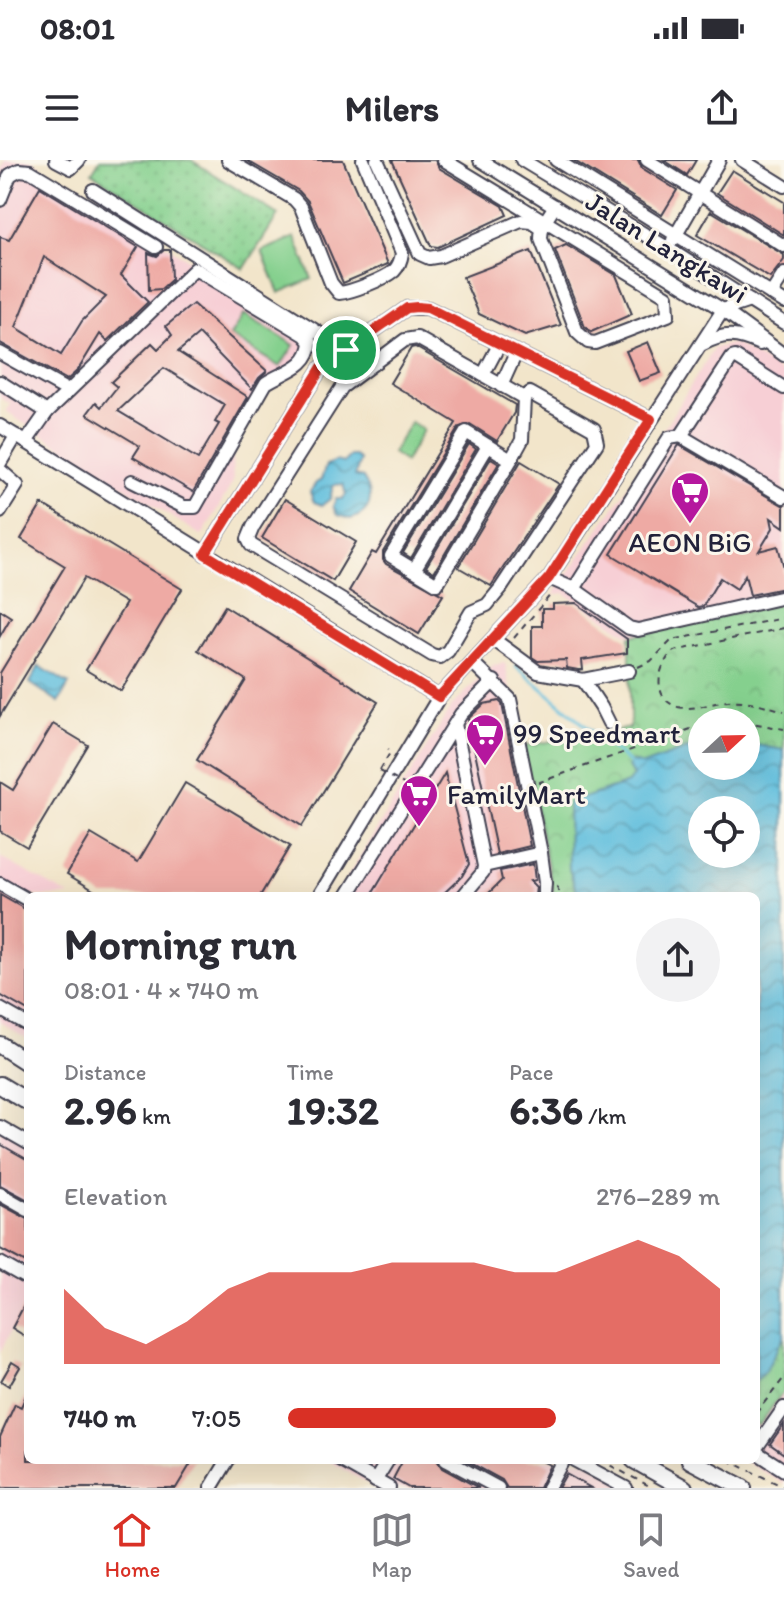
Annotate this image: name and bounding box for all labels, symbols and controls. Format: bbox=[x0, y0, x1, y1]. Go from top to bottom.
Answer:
text: 08:01 bbox=[40, 10, 115, 47]
icon: menu bbox=[40, 86, 84, 130]
icon: share bbox=[700, 86, 744, 130]
text: Milers bbox=[345, 87, 439, 130]
street label: Jalan Langkawi bbox=[580, 184, 754, 310]
pin bbox=[312, 316, 380, 384]
icon: arrive bbox=[324, 328, 368, 372]
supermarket icon: AEON BiG bbox=[669, 470, 711, 525]
place label: AEON BiG bbox=[628, 525, 752, 559]
north arrow bbox=[688, 708, 760, 780]
map controls bbox=[688, 708, 760, 868]
supermarket icon: 99 Speedmart bbox=[464, 712, 506, 767]
place label: 99 Speedmart bbox=[513, 716, 680, 750]
supermarket icon: FamilyMart bbox=[398, 773, 440, 828]
place label: FamilyMart bbox=[447, 777, 586, 811]
button: locate bbox=[688, 796, 760, 868]
text: Morning run bbox=[64, 917, 297, 970]
button: share bbox=[636, 918, 720, 1002]
text: 08:01 · 4 × 740 m bbox=[64, 974, 259, 1006]
text: Distance bbox=[64, 1059, 146, 1086]
text: Time bbox=[287, 1059, 334, 1086]
text: Pace bbox=[509, 1059, 553, 1086]
text: 2.96 bbox=[64, 1086, 137, 1134]
text: 19:32 bbox=[287, 1086, 379, 1134]
text: 6:36 bbox=[509, 1086, 583, 1134]
text: km bbox=[137, 1103, 171, 1130]
text: /km bbox=[583, 1103, 627, 1130]
text: Elevation bbox=[64, 1180, 167, 1212]
text: 276–289 m bbox=[596, 1180, 720, 1212]
text: 740 m bbox=[64, 1402, 136, 1434]
text: 7:05 bbox=[192, 1402, 241, 1434]
tab: Home bbox=[105, 1508, 160, 1583]
tab: Map bbox=[370, 1508, 414, 1583]
tab: Saved bbox=[623, 1508, 679, 1583]

